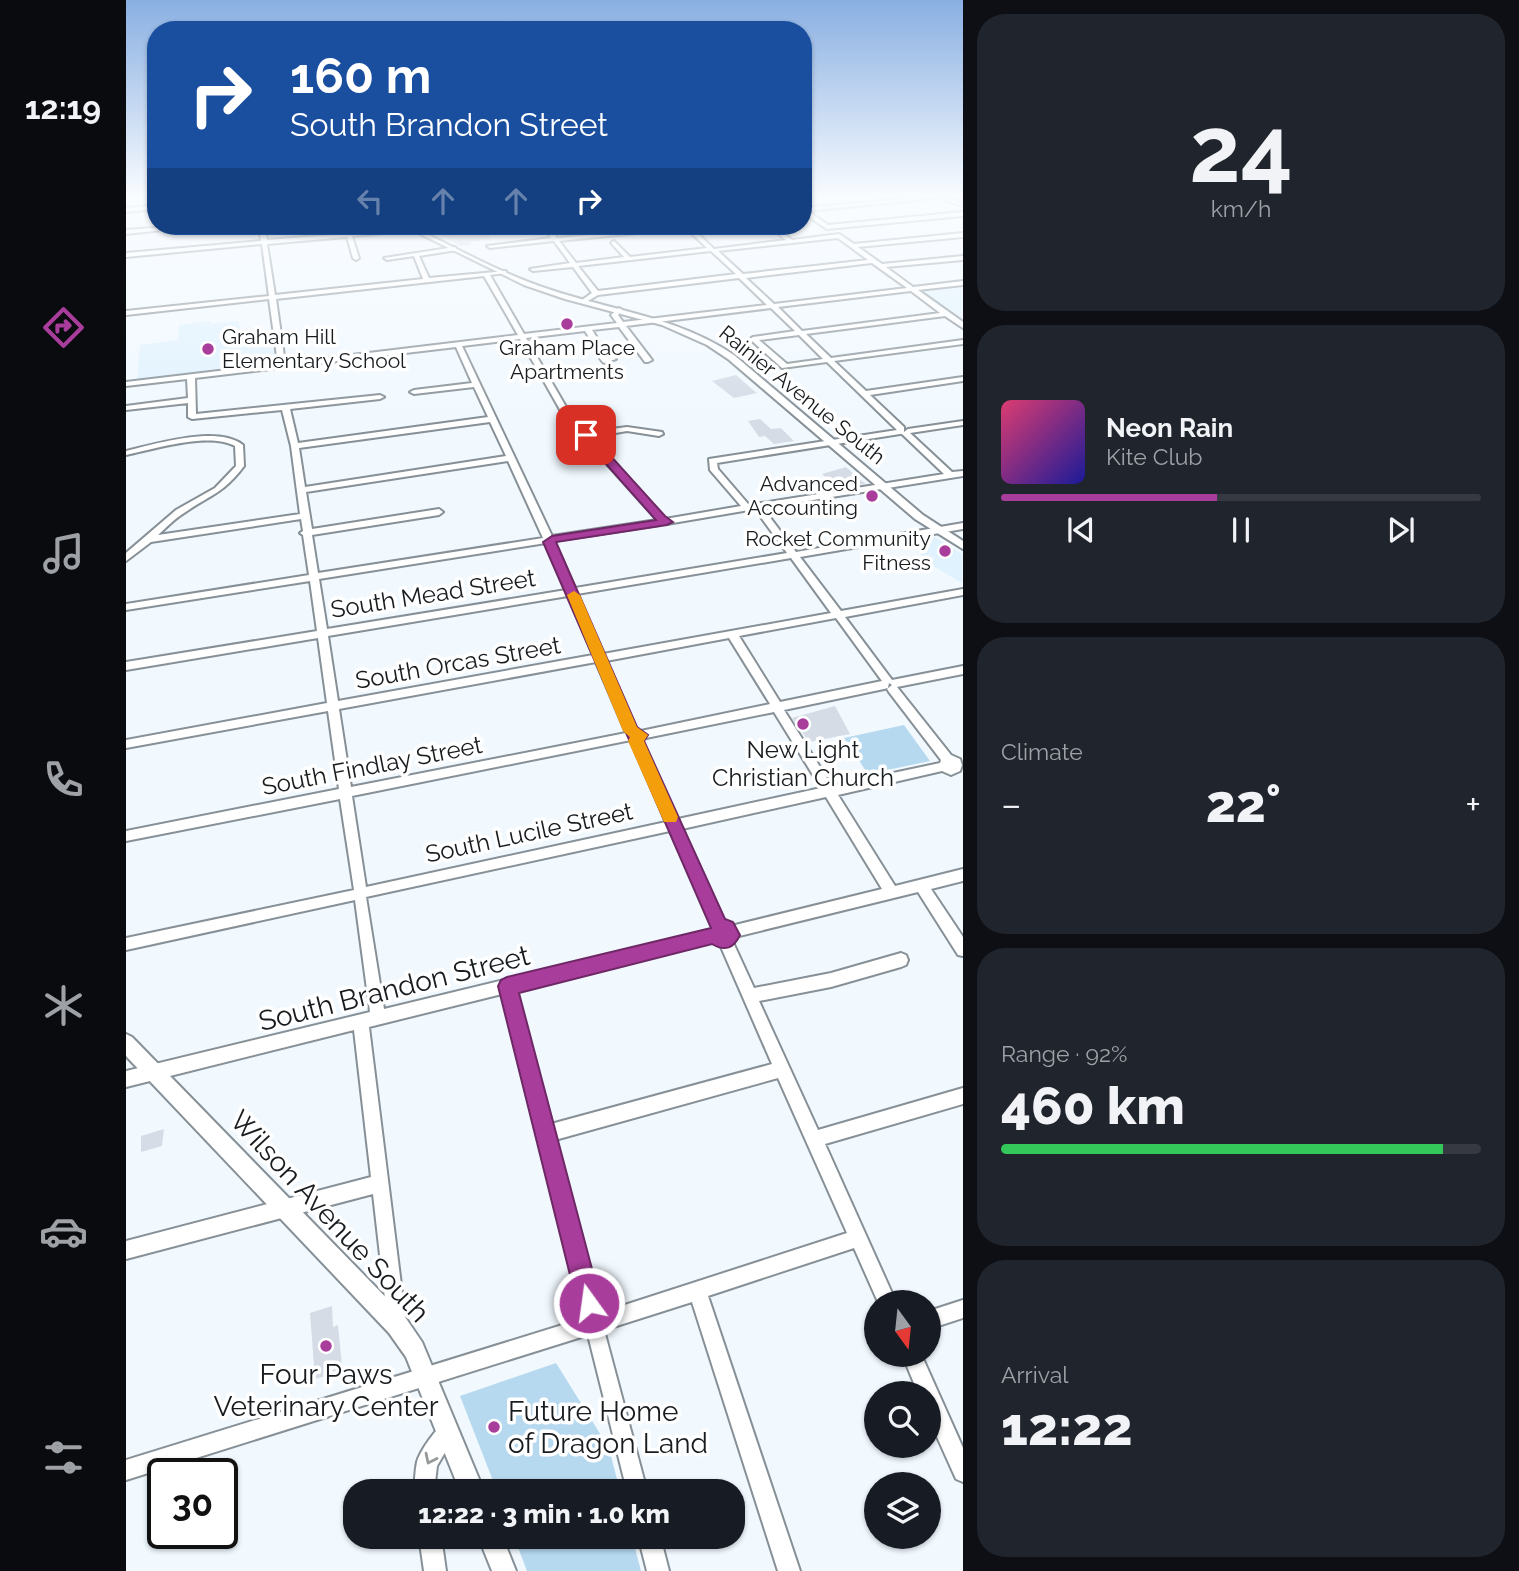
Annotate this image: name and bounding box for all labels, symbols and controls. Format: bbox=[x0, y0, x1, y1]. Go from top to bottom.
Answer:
text: 160 m bbox=[290, 47, 431, 104]
icon: right bbox=[175, 49, 266, 140]
text: 12:19 bbox=[25, 89, 101, 126]
text: 24 bbox=[1189, 96, 1293, 203]
text: South Brandon Street bbox=[290, 106, 608, 143]
icon: left bbox=[351, 182, 389, 220]
icon: ahead bbox=[424, 182, 462, 220]
icon: ahead bbox=[497, 182, 535, 220]
icon: right bbox=[570, 182, 608, 220]
text: km/h bbox=[1211, 195, 1271, 222]
icon: directions bbox=[39, 303, 88, 352]
marker: Graham Place Apartments bbox=[559, 316, 575, 332]
street label: Rainier Avenue South bbox=[714, 320, 890, 469]
place label: Graham Hill Elementary School bbox=[222, 324, 406, 373]
place label: Graham Place Apartments bbox=[499, 335, 635, 384]
marker: Graham Hill Elementary School bbox=[200, 341, 216, 357]
pin bbox=[556, 405, 616, 465]
text: Neon Rain bbox=[1106, 413, 1233, 443]
icon: arrive bbox=[567, 416, 605, 454]
text: Kite Club bbox=[1106, 443, 1203, 470]
place label: Advanced Accounting bbox=[747, 471, 858, 520]
marker: Advanced Accounting bbox=[864, 488, 880, 504]
icon: previous bbox=[1062, 511, 1100, 549]
icon: pause bbox=[1222, 511, 1260, 549]
icon: next bbox=[1382, 511, 1420, 549]
place label: Rocket Community Fitness bbox=[745, 526, 931, 575]
icon: music bbox=[39, 529, 88, 578]
marker: Rocket Community Fitness bbox=[937, 543, 953, 559]
street label: South Mead Street bbox=[328, 563, 537, 624]
street label: South Orcas Street bbox=[353, 630, 563, 695]
marker: New Light Christian Church bbox=[795, 716, 811, 732]
street label: South Findlay Street bbox=[259, 730, 485, 801]
place label: New Light Christian Church bbox=[712, 735, 894, 792]
text: Climate bbox=[1001, 738, 1083, 765]
icon: phone bbox=[39, 755, 88, 804]
text: 22° bbox=[1206, 773, 1281, 834]
text: − bbox=[1001, 782, 1021, 827]
text: + bbox=[1465, 782, 1481, 827]
street label: South Lucile Street bbox=[423, 796, 635, 869]
street label: South Brandon Street bbox=[255, 939, 534, 1038]
icon: climate bbox=[39, 981, 88, 1030]
text: Range · 92% bbox=[1001, 1040, 1127, 1067]
text: 460 km bbox=[1001, 1075, 1185, 1136]
street label: Wilson Avenue South bbox=[223, 1104, 436, 1329]
icon: car bbox=[39, 1207, 88, 1256]
position arrow bbox=[552, 1266, 626, 1340]
north arrow bbox=[864, 1290, 942, 1367]
map controls bbox=[864, 1290, 941, 1549]
marker: Four Paws Veterinary Center bbox=[318, 1338, 334, 1354]
place label: Four Paws Veterinary Center bbox=[213, 1358, 439, 1423]
text: Arrival bbox=[1001, 1361, 1068, 1388]
button: search bbox=[864, 1381, 941, 1458]
place label: Future Home of Dragon Land bbox=[508, 1395, 708, 1460]
text: 12:22 bbox=[1001, 1396, 1133, 1457]
marker: Future Home of Dragon Land bbox=[486, 1419, 502, 1435]
icon: filters bbox=[39, 1433, 88, 1482]
one-way arrow bbox=[424, 1452, 438, 1464]
speed limit sign: 30 bbox=[147, 1458, 238, 1549]
button: layers bbox=[864, 1472, 941, 1549]
text: 12:22 · 3 min · 1.0 km bbox=[418, 1499, 670, 1529]

